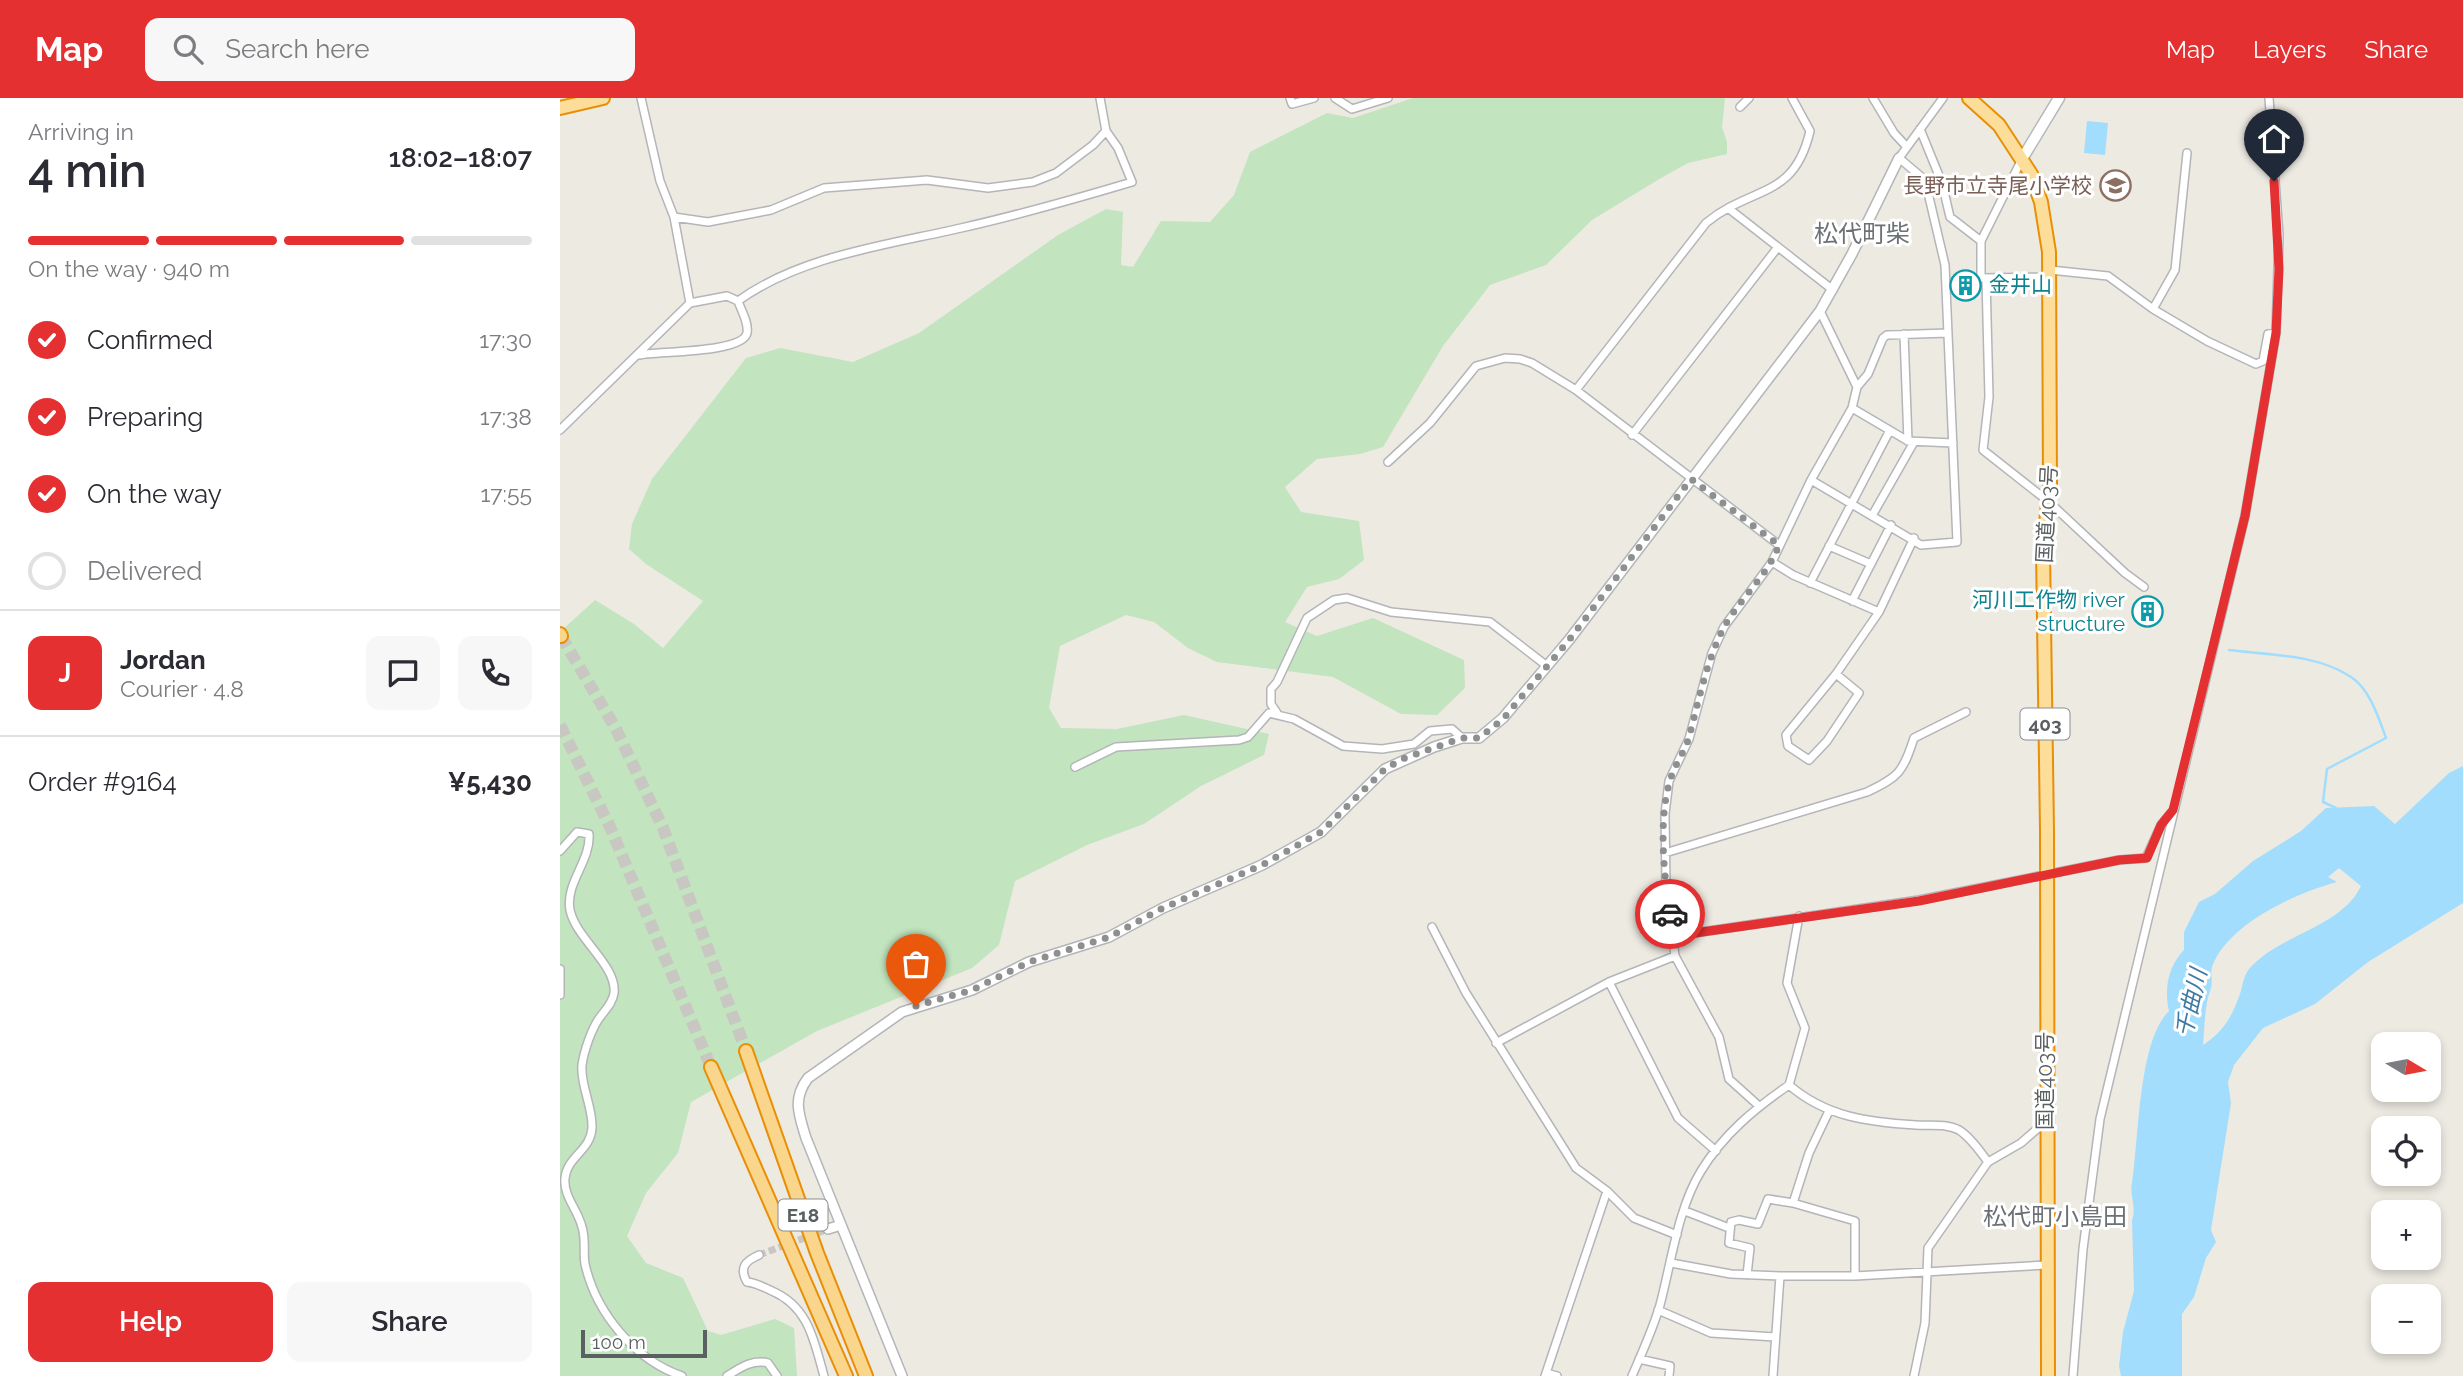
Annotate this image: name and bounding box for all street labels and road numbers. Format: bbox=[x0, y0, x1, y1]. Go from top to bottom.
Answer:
street label: 国道403号 bbox=[2031, 464, 2062, 564]
road number: 403 bbox=[2020, 708, 2070, 740]
street label: 国道403号 bbox=[2032, 1032, 2057, 1130]
road number: E18 bbox=[778, 1200, 828, 1231]

